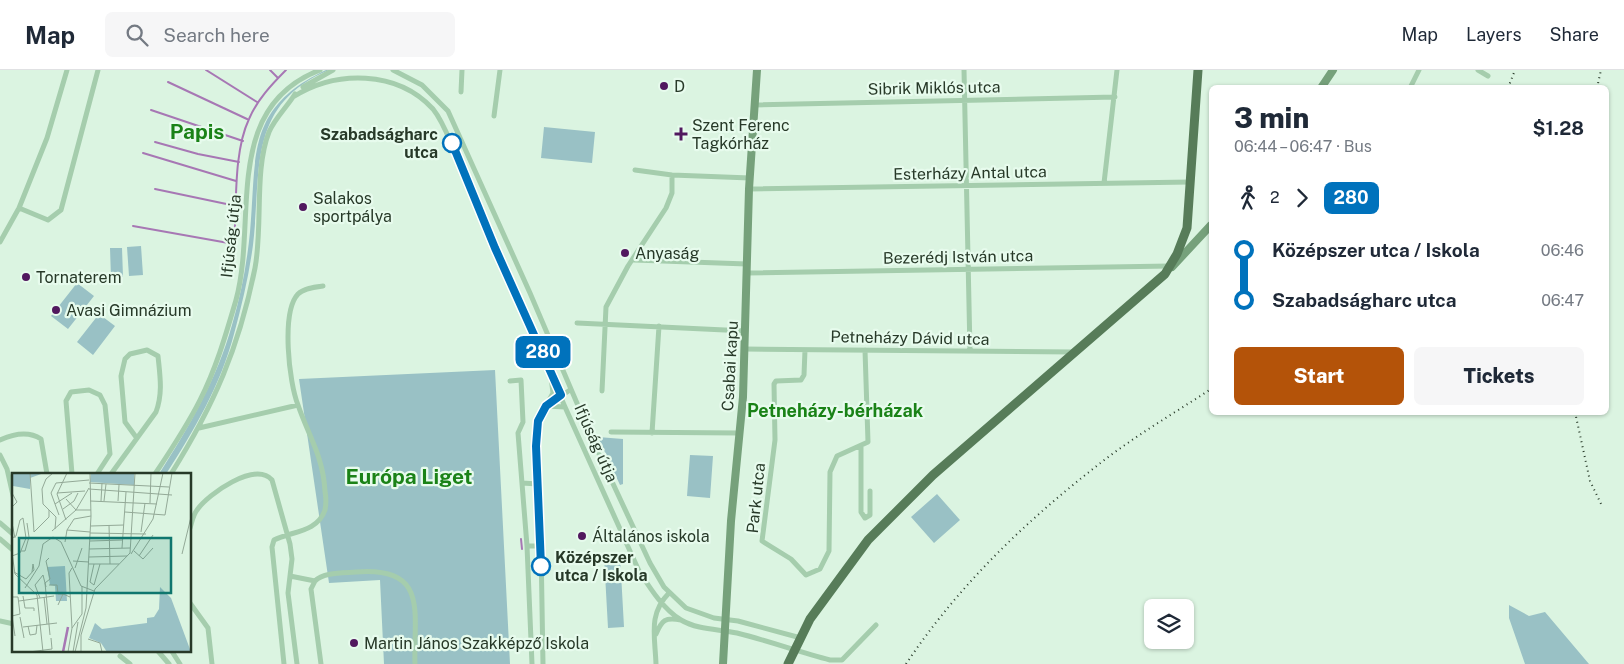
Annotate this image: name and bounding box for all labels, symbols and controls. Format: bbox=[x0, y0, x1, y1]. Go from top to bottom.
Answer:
search box bbox=[105, 12, 455, 57]
text: Map bbox=[25, 21, 75, 49]
icon: search bbox=[123, 21, 151, 49]
text: Search here bbox=[163, 24, 270, 46]
text: Map bbox=[1402, 24, 1438, 45]
text: Layers bbox=[1466, 24, 1522, 45]
text: Share bbox=[1550, 24, 1599, 45]
place label: D bbox=[674, 77, 685, 96]
street label: Sibrik Miklós utca bbox=[867, 77, 1001, 99]
marker: D bbox=[658, 80, 670, 92]
text: 3 min bbox=[1234, 101, 1309, 134]
place label: Szent Ferenc Tagkórház bbox=[692, 116, 790, 153]
text: $1.28 bbox=[1533, 117, 1584, 139]
district label: Papis bbox=[170, 119, 224, 144]
place label: Szabadságharc utca bbox=[320, 125, 438, 162]
marker: Szent Ferenc Tagkórház bbox=[674, 127, 688, 141]
marker: Szabadságharc utca bbox=[442, 133, 462, 153]
text: 06:44 – 06:47 · Bus bbox=[1234, 137, 1372, 156]
street label: Esterházy Antal utca bbox=[893, 162, 1047, 184]
icon: walk bbox=[1234, 184, 1262, 212]
icon: forward bbox=[1288, 184, 1316, 212]
text: 280 bbox=[1334, 187, 1369, 208]
text: 2 bbox=[1270, 188, 1280, 207]
place label: Salakos sportpálya bbox=[313, 189, 392, 226]
street label: Ifjúság útja bbox=[217, 193, 245, 279]
marker: Salakos sportpálya bbox=[297, 201, 309, 213]
text: Középszer utca / Iskola bbox=[1272, 239, 1480, 261]
text: 06:46 bbox=[1541, 241, 1584, 260]
place label: Anyaság bbox=[635, 244, 699, 263]
street label: Bezerédj István utca bbox=[883, 246, 1033, 268]
marker: Anyaság bbox=[619, 247, 631, 259]
place label: Tornaterem bbox=[36, 268, 122, 287]
marker: Tornaterem bbox=[20, 271, 32, 283]
text: Szabadságharc utca bbox=[1272, 289, 1456, 311]
text: 06:47 bbox=[1541, 291, 1584, 310]
place label: Avasi Gimnázium bbox=[66, 301, 192, 320]
marker: Avasi Gimnázium bbox=[50, 304, 62, 316]
street label: Csabai kapu bbox=[718, 320, 742, 412]
street label: Petneházy Dávid utca bbox=[830, 327, 990, 349]
line badge: 280 bbox=[514, 336, 572, 368]
text: 280 bbox=[525, 341, 561, 362]
button: Start bbox=[1234, 347, 1404, 405]
button: Tickets bbox=[1414, 347, 1584, 405]
district label: Petneházy-bérházak bbox=[747, 400, 924, 421]
street label: Ifjúság útja bbox=[570, 401, 622, 485]
street label: Park utca bbox=[743, 462, 769, 534]
district label: Európa Liget bbox=[346, 464, 472, 489]
inset map bbox=[12, 473, 191, 652]
place label: Általános iskola bbox=[592, 526, 710, 546]
marker: Általános iskola bbox=[576, 530, 588, 542]
place label: Középszer utca / Iskola bbox=[555, 548, 648, 585]
marker: Középszer utca / Iskola bbox=[531, 556, 551, 576]
map controls bbox=[1144, 599, 1194, 649]
button: layers bbox=[1144, 599, 1194, 649]
place label: Martin János Szakképző Iskola bbox=[364, 634, 589, 653]
marker: Martin János Szakképző Iskola bbox=[348, 637, 360, 649]

